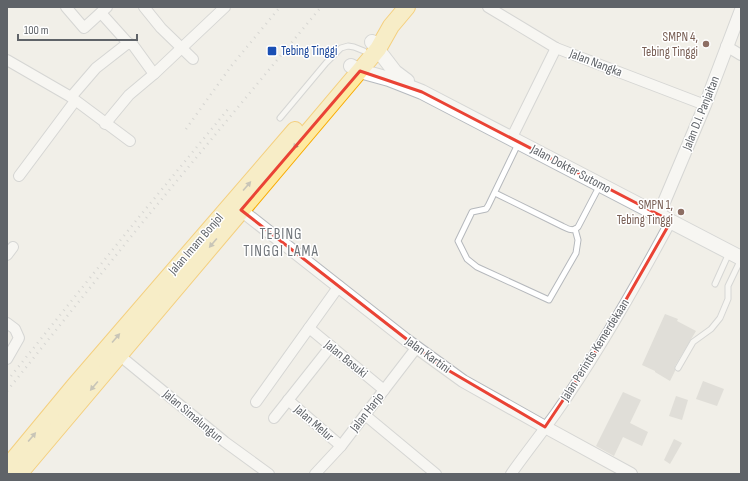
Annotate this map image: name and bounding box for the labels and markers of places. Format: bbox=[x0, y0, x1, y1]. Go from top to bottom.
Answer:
place label: SMPN 4, Tebing Tinggi bbox=[642, 29, 698, 60]
marker: SMPN 4, Tebing Tinggi bbox=[701, 39, 711, 49]
place label: Tebing Tinggi bbox=[281, 43, 337, 59]
marker: Tebing Tinggi bbox=[266, 45, 278, 57]
place label: SMPN 1, Tebing Tinggi bbox=[617, 197, 673, 228]
marker: SMPN 1, Tebing Tinggi bbox=[676, 207, 686, 217]

